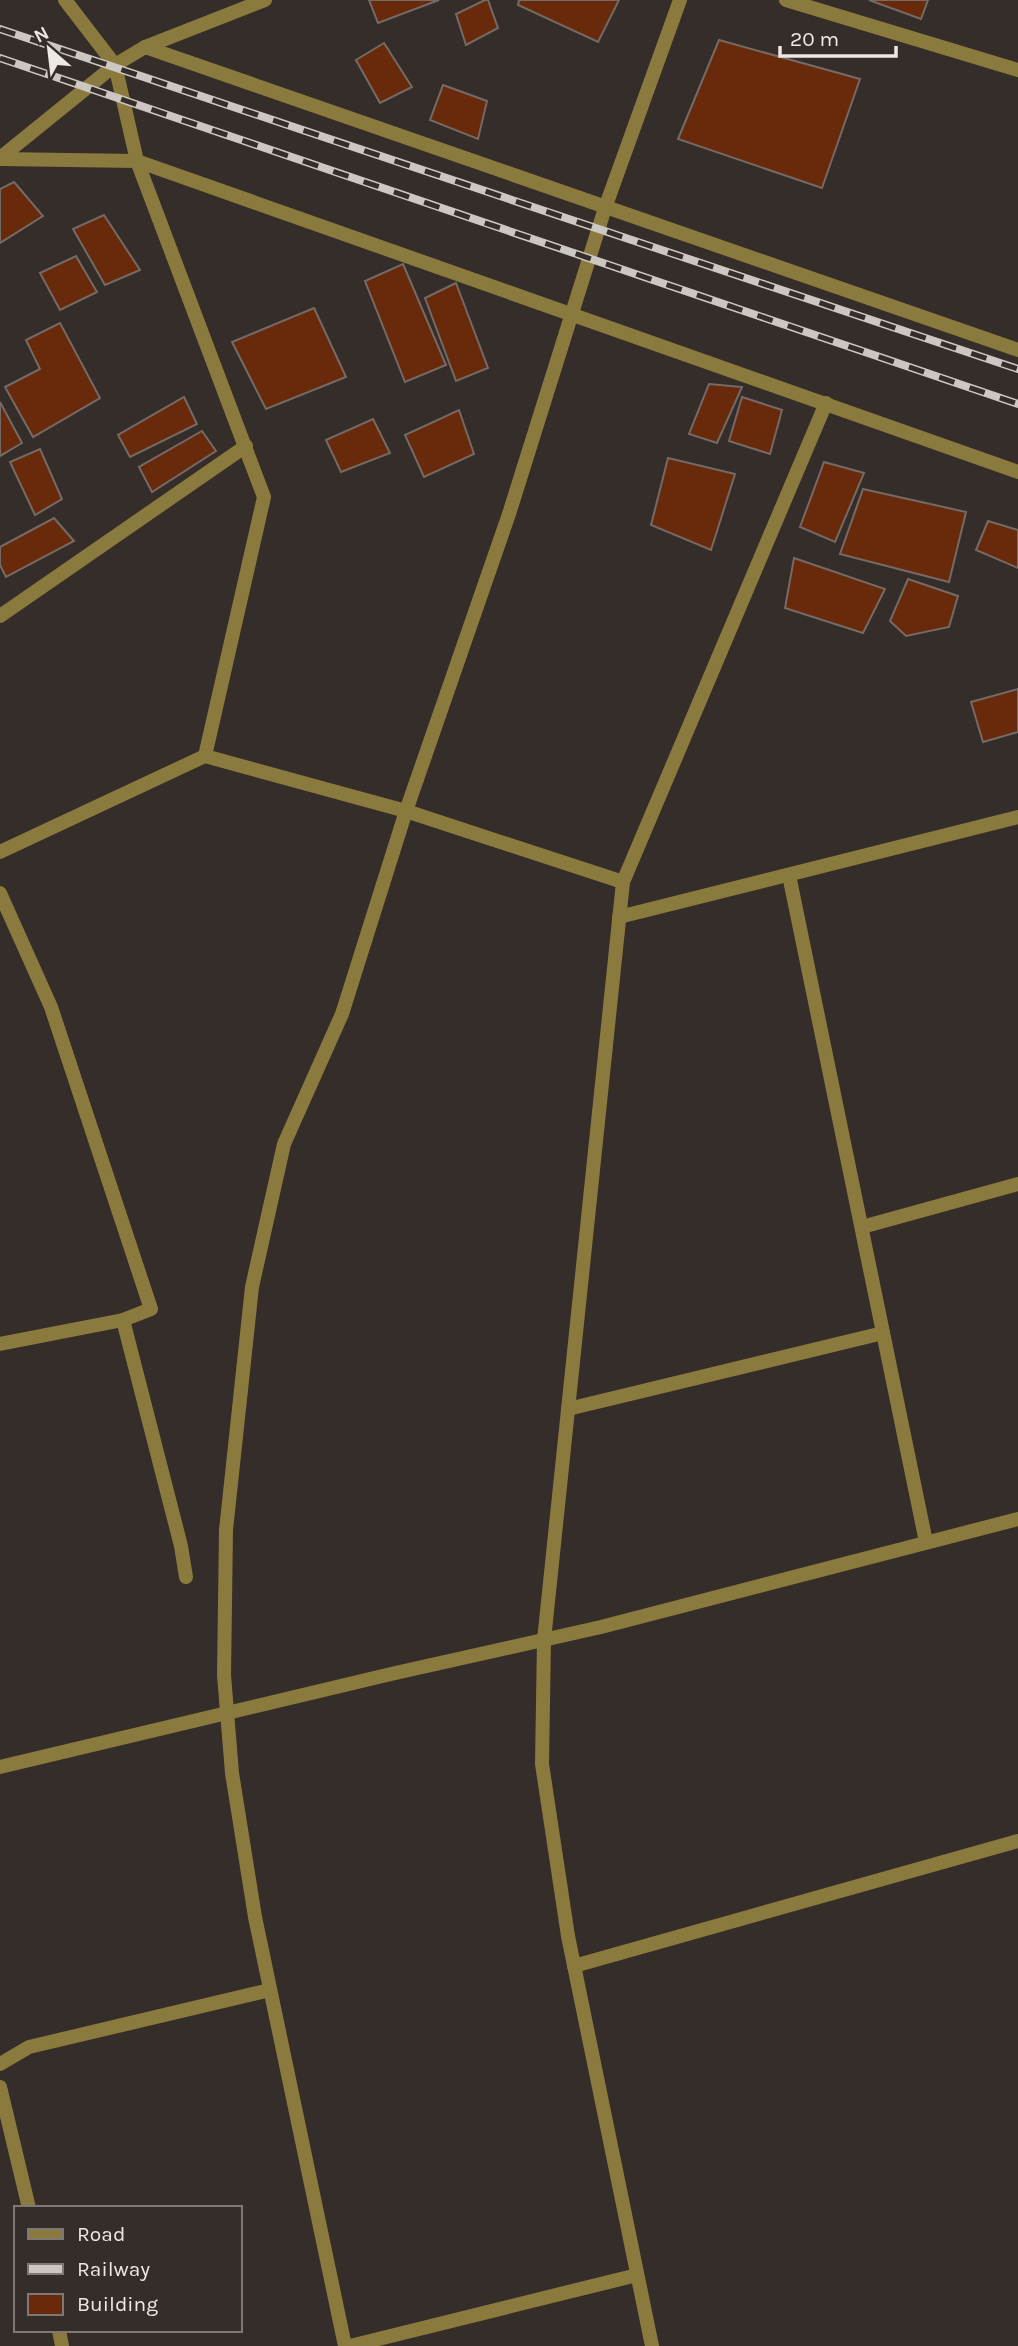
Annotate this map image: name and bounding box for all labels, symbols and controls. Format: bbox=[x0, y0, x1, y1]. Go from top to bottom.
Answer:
north arrow bbox=[14, 14, 84, 84]
scale bar bbox=[780, 14, 895, 58]
text: N bbox=[30, 22, 53, 48]
text: 20 m bbox=[790, 27, 839, 51]
legend bbox=[14, 2206, 242, 2332]
text: Road bbox=[77, 2222, 125, 2246]
text: Railway bbox=[77, 2257, 150, 2281]
text: Building bbox=[77, 2292, 158, 2316]

